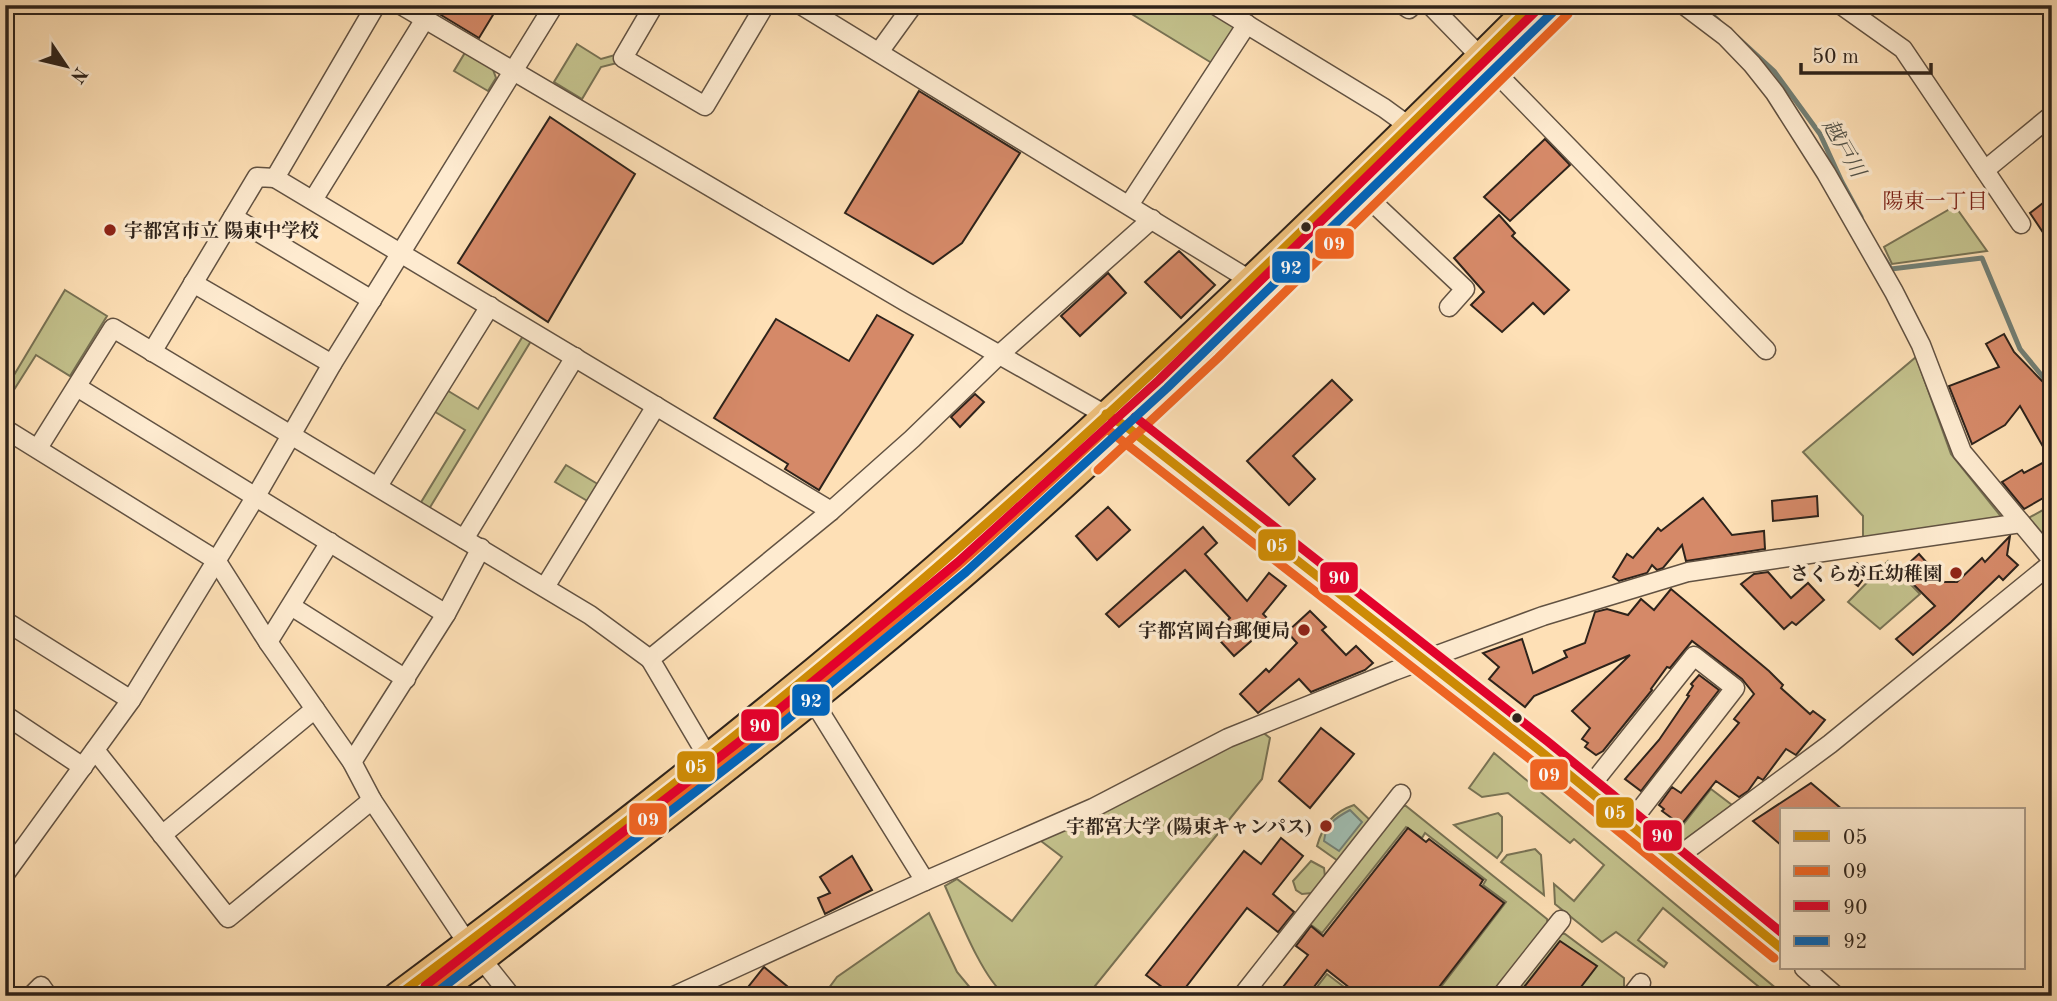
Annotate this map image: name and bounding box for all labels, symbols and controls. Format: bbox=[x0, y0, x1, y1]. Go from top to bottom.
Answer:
north arrow bbox=[32, 32, 102, 102]
scale bar bbox=[1801, 32, 1931, 76]
text: 50 m bbox=[1812, 47, 1859, 68]
text: N bbox=[66, 63, 90, 86]
water label: 越戸川 bbox=[1818, 115, 1870, 183]
district label: 陽東一丁目 bbox=[1883, 190, 1988, 213]
place label: 宇都宮市立 陽東中学校 bbox=[124, 220, 319, 242]
unlabelled marker bbox=[1299, 220, 1313, 234]
marker: 宇都宮市立 陽東中学校 bbox=[102, 222, 118, 238]
line badge: 09 bbox=[1314, 227, 1355, 260]
text: 09 bbox=[1323, 236, 1345, 255]
line badge: 92 bbox=[1271, 250, 1311, 284]
text: 92 bbox=[1280, 260, 1302, 279]
line badge: 05 bbox=[1257, 528, 1297, 562]
text: 05 bbox=[1266, 538, 1288, 557]
line badge: 90 bbox=[1319, 561, 1359, 594]
place label: さくらが丘幼稚園 bbox=[1790, 563, 1942, 585]
marker: さくらが丘幼稚園 bbox=[1948, 565, 1964, 581]
text: 90 bbox=[1328, 570, 1350, 589]
place label: 宇都宮岡台郵便局 bbox=[1138, 620, 1290, 642]
marker: 宇都宮岡台郵便局 bbox=[1296, 622, 1312, 638]
line badge: 92 bbox=[791, 683, 831, 717]
text: 92 bbox=[800, 693, 822, 712]
line badge: 90 bbox=[740, 708, 780, 742]
unlabelled marker bbox=[1510, 711, 1524, 725]
text: 90 bbox=[749, 718, 771, 737]
line badge: 05 bbox=[676, 750, 716, 783]
line badge: 09 bbox=[1529, 758, 1569, 791]
text: 05 bbox=[685, 759, 707, 778]
text: 09 bbox=[1538, 767, 1560, 786]
line badge: 05 bbox=[1595, 796, 1635, 829]
line badge: 09 bbox=[628, 802, 668, 836]
text: 05 bbox=[1604, 805, 1626, 824]
legend bbox=[1780, 808, 2025, 970]
text: 09 bbox=[637, 812, 659, 831]
place label: 宇都宮大学 (陽東キャンパス) bbox=[1066, 816, 1312, 838]
marker: 宇都宮大学 (陽東キャンパス) bbox=[1318, 818, 1334, 834]
line badge: 90 bbox=[1642, 819, 1683, 852]
text: 90 bbox=[1651, 828, 1673, 847]
text: 05 bbox=[1843, 828, 1867, 849]
text: 09 bbox=[1843, 862, 1867, 883]
text: 90 bbox=[1843, 898, 1867, 919]
text: 92 bbox=[1843, 932, 1867, 953]

